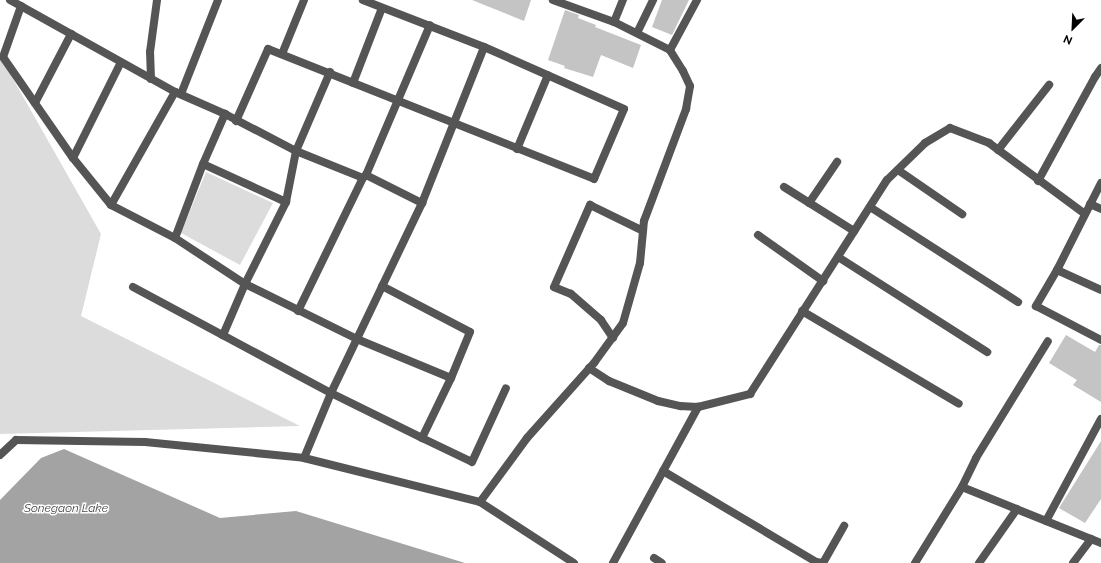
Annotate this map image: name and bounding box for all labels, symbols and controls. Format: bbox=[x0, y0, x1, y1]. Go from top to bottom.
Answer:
north arrow bbox=[1053, 8, 1093, 48]
text: N bbox=[1061, 32, 1074, 47]
water label: Sonegaon Lake bbox=[24, 502, 108, 516]

